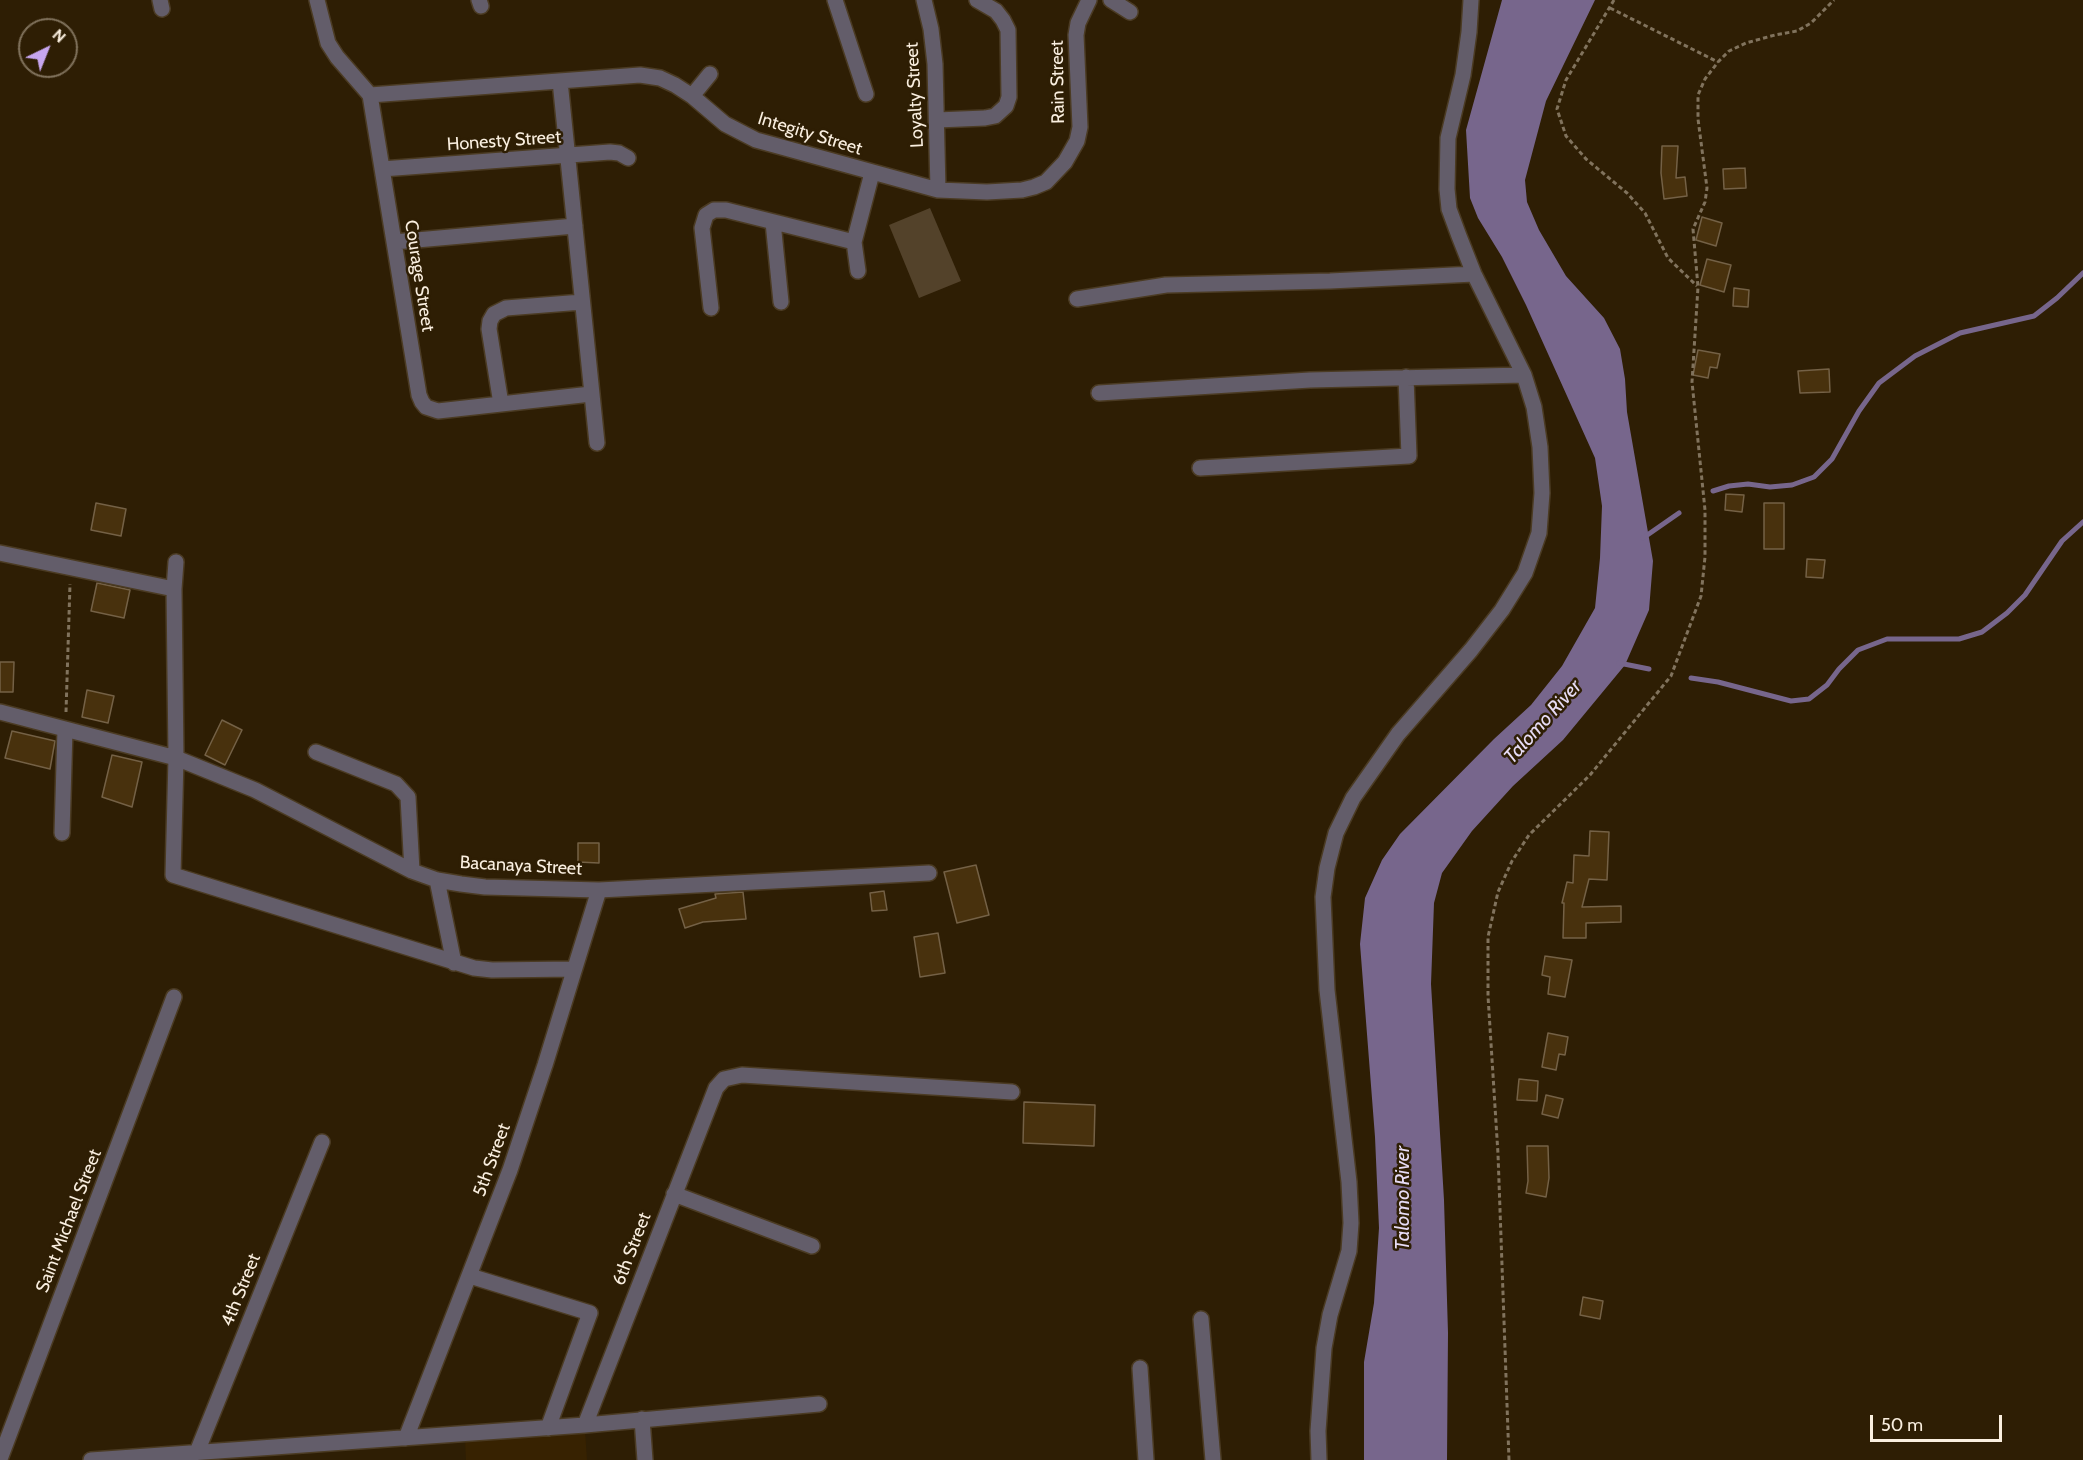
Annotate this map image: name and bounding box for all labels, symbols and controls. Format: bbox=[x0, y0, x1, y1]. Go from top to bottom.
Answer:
north arrow bbox=[18, 18, 78, 78]
text: N bbox=[49, 25, 70, 47]
street label: Rain Street bbox=[1046, 40, 1070, 124]
street label: Loyalty Street bbox=[901, 42, 929, 148]
street label: Integity Street bbox=[755, 108, 865, 160]
street label: Honesty Street bbox=[446, 126, 562, 156]
street label: Courage Street bbox=[400, 219, 438, 333]
water label: Talomo River bbox=[1499, 675, 1587, 769]
street label: Bacanaya Street bbox=[459, 852, 583, 880]
street label: 5th Street bbox=[469, 1121, 515, 1199]
street label: Saint Michael Street bbox=[32, 1146, 106, 1296]
water label: Talomo River bbox=[1391, 1146, 1415, 1250]
street label: 6th Street bbox=[608, 1209, 656, 1289]
street label: 4th Street bbox=[217, 1250, 265, 1330]
scale bar bbox=[1873, 1403, 2005, 1441]
text: 50 m bbox=[1881, 1414, 1923, 1436]

